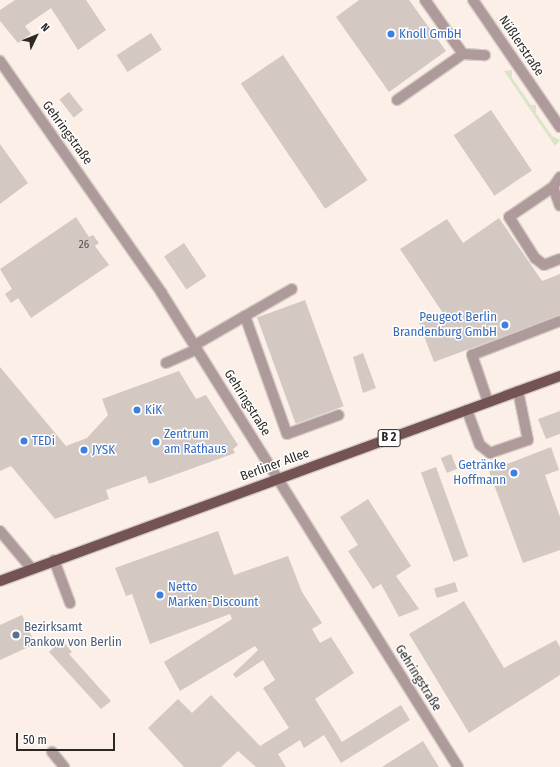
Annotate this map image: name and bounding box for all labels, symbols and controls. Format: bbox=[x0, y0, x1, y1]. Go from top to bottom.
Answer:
street label: Nüßlerstraße bbox=[495, 13, 547, 79]
north arrow bbox=[16, 16, 56, 56]
text: N bbox=[38, 21, 52, 34]
place label: Knoll GmbH bbox=[399, 26, 462, 42]
marker: Knoll GmbH bbox=[386, 29, 396, 39]
street label: Gehringstraße bbox=[39, 98, 95, 168]
house number: 26 bbox=[79, 238, 89, 252]
place label: Peugeot Berlin Brandenburg GmbH bbox=[393, 310, 497, 341]
marker: Peugeot Berlin Brandenburg GmbH bbox=[500, 320, 510, 330]
street label: Gehringstraße bbox=[220, 367, 274, 439]
place label: KiK bbox=[145, 402, 162, 418]
marker: KiK bbox=[132, 405, 142, 415]
place label: Zentrum am Rathaus bbox=[164, 427, 227, 458]
road number: B 2 bbox=[377, 428, 401, 448]
place label: TEDi bbox=[32, 433, 55, 449]
marker: TEDi bbox=[19, 436, 29, 446]
marker: Zentrum am Rathaus bbox=[151, 437, 161, 447]
place label: JYSK bbox=[92, 442, 115, 458]
marker: JYSK bbox=[79, 445, 89, 455]
street label: Berliner Allee bbox=[238, 445, 312, 485]
place label: Getränke Hoffmann bbox=[453, 458, 506, 489]
marker: Getränke Hoffmann bbox=[509, 468, 519, 478]
place label: Netto Marken-Discount bbox=[168, 580, 259, 611]
marker: Netto Marken-Discount bbox=[155, 590, 165, 600]
place label: Bezirksamt Pankow von Berlin bbox=[24, 620, 122, 651]
marker: Bezirksamt Pankow von Berlin bbox=[11, 630, 21, 640]
street label: Gehringstraße bbox=[391, 642, 445, 714]
scale bar bbox=[18, 725, 117, 751]
text: 50 m bbox=[23, 733, 47, 747]

